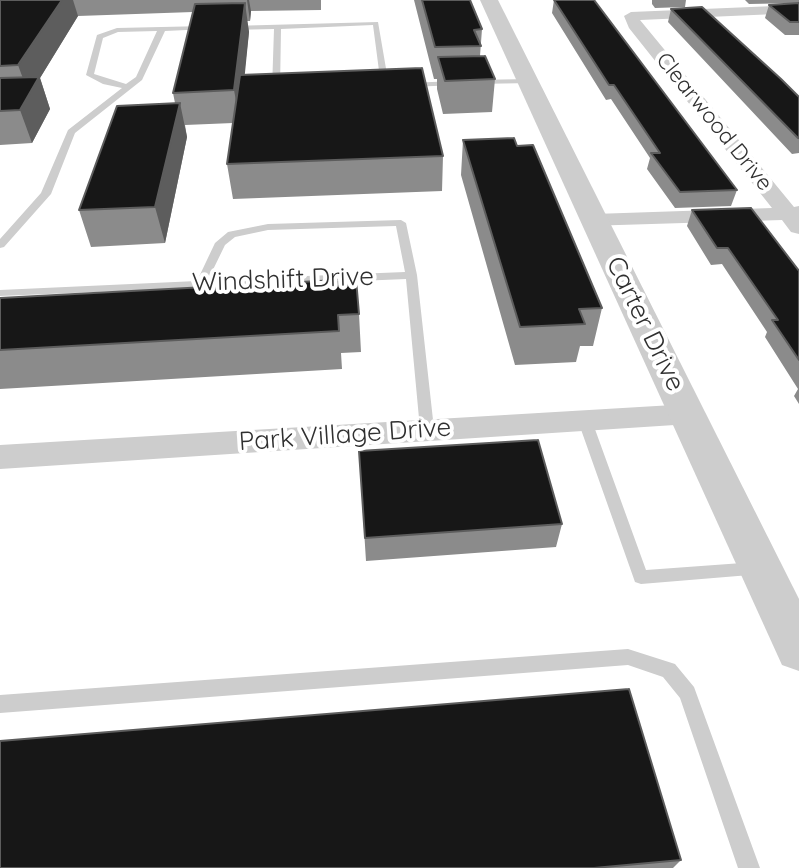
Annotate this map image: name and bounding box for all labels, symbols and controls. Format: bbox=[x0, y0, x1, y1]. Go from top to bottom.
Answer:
street label: Clearwood Drive bbox=[650, 48, 778, 196]
street label: Carter Drive bbox=[599, 252, 691, 396]
street label: Windshift Drive bbox=[192, 261, 374, 299]
street label: Park Village Drive bbox=[238, 412, 452, 458]

